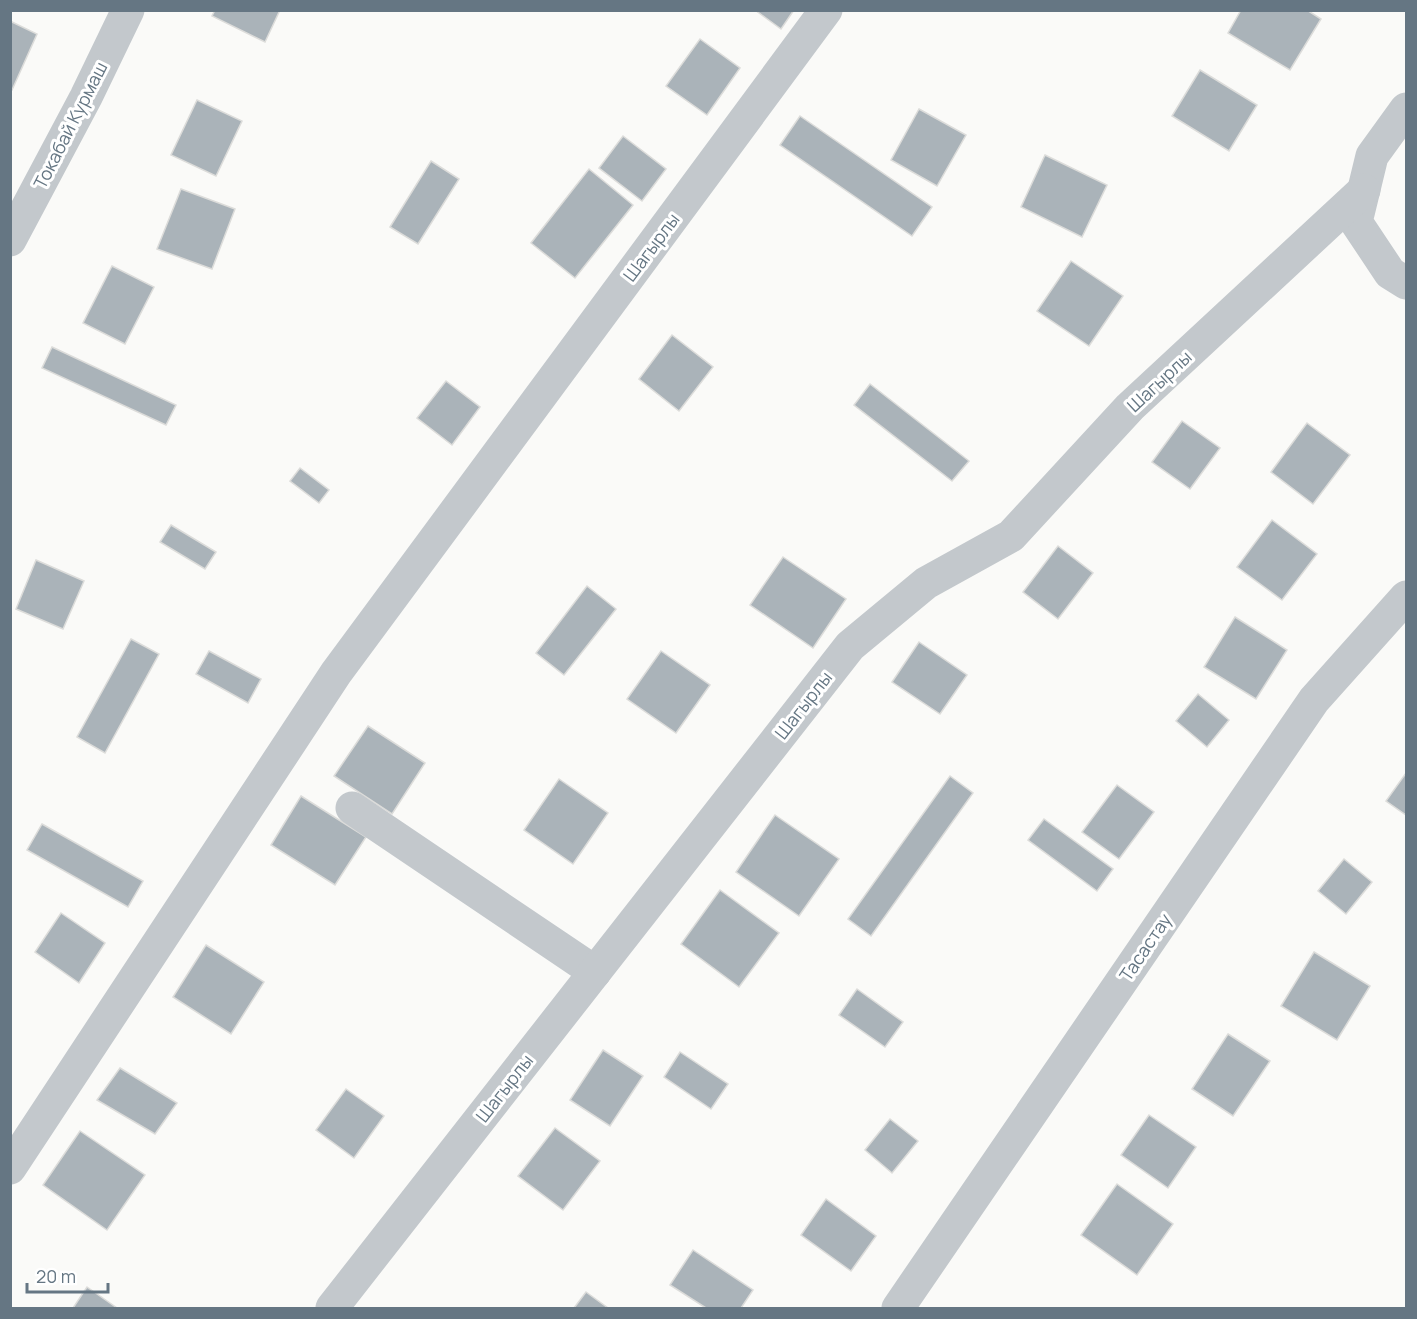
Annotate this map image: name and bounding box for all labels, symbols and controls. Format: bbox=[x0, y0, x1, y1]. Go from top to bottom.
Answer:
street label: Токабай Курмаш bbox=[28, 57, 112, 193]
street label: Шагырлы bbox=[617, 208, 685, 286]
street label: Шагырлы bbox=[1122, 345, 1196, 417]
street label: Шагырлы bbox=[769, 666, 837, 744]
street label: Тасастау bbox=[1114, 908, 1177, 986]
street label: Шагырлы bbox=[470, 1049, 538, 1127]
scale bar bbox=[27, 1256, 108, 1294]
text: 20 m bbox=[36, 1264, 76, 1288]

